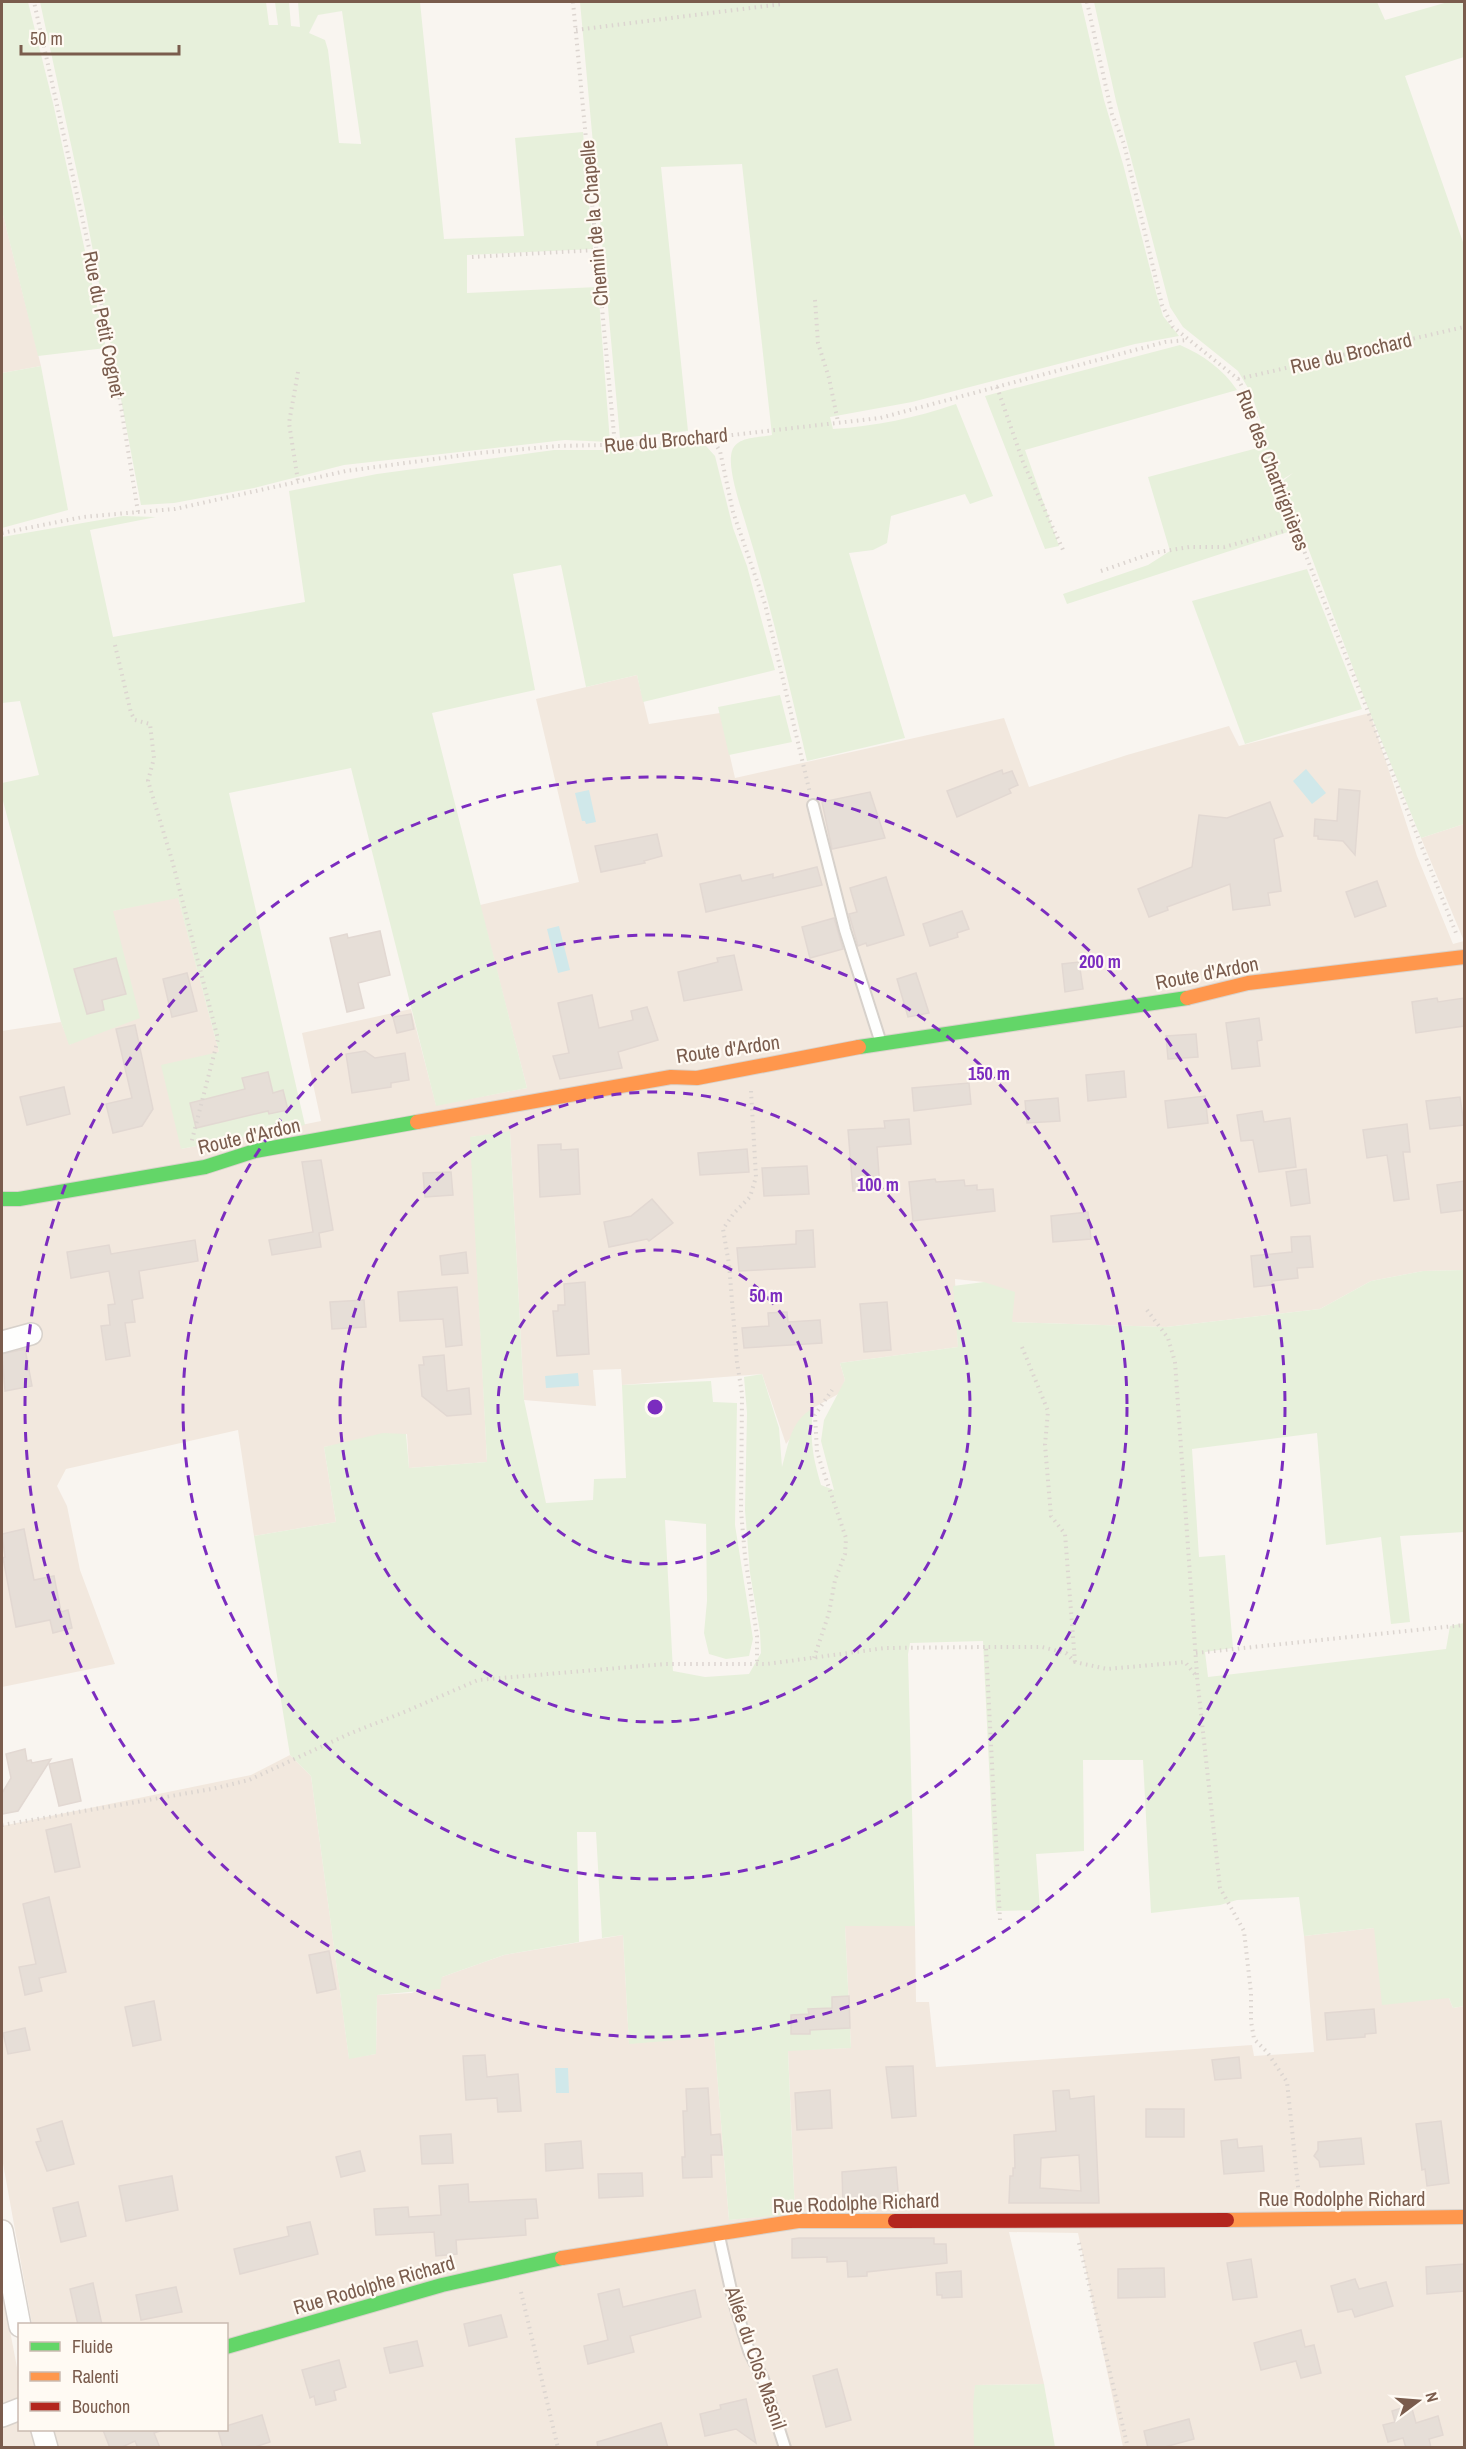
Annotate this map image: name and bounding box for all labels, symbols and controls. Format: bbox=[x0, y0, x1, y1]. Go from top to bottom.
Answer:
scale bar bbox=[21, 18, 178, 56]
text: 50 m bbox=[30, 26, 63, 51]
street label: Chemin de la Chapelle bbox=[573, 139, 614, 307]
street label: Rue du Petit Cognet bbox=[77, 248, 132, 400]
street label: Rue du Brochard bbox=[1287, 325, 1414, 380]
street label: Rue des Chartrignières bbox=[1230, 385, 1317, 554]
street label: Rue du Brochard bbox=[603, 421, 729, 458]
text: 200 m bbox=[1079, 949, 1121, 974]
street label: Route d'Ardon bbox=[1153, 949, 1261, 996]
street label: Route d'Ardon bbox=[674, 1028, 781, 1069]
text: 150 m bbox=[968, 1061, 1010, 1086]
street label: Route d'Ardon bbox=[195, 1111, 303, 1160]
text: 100 m bbox=[857, 1172, 899, 1197]
text: 50 m bbox=[749, 1283, 783, 1308]
centre of rings bbox=[645, 1397, 665, 1417]
street label: Rue Rodolphe Richard bbox=[1259, 2185, 1425, 2212]
street label: Rue Rodolphe Richard bbox=[772, 2186, 940, 2219]
street label: Rue Rodolphe Richard bbox=[290, 2249, 458, 2320]
street label: Allée du Clos Masnil bbox=[719, 2282, 794, 2433]
legend bbox=[18, 2323, 228, 2431]
text: Fluide bbox=[72, 2334, 113, 2359]
text: Ralenti bbox=[72, 2364, 119, 2389]
north arrow bbox=[1388, 2371, 1448, 2431]
text: N bbox=[1421, 2389, 1444, 2404]
text: Bouchon bbox=[72, 2394, 130, 2419]

